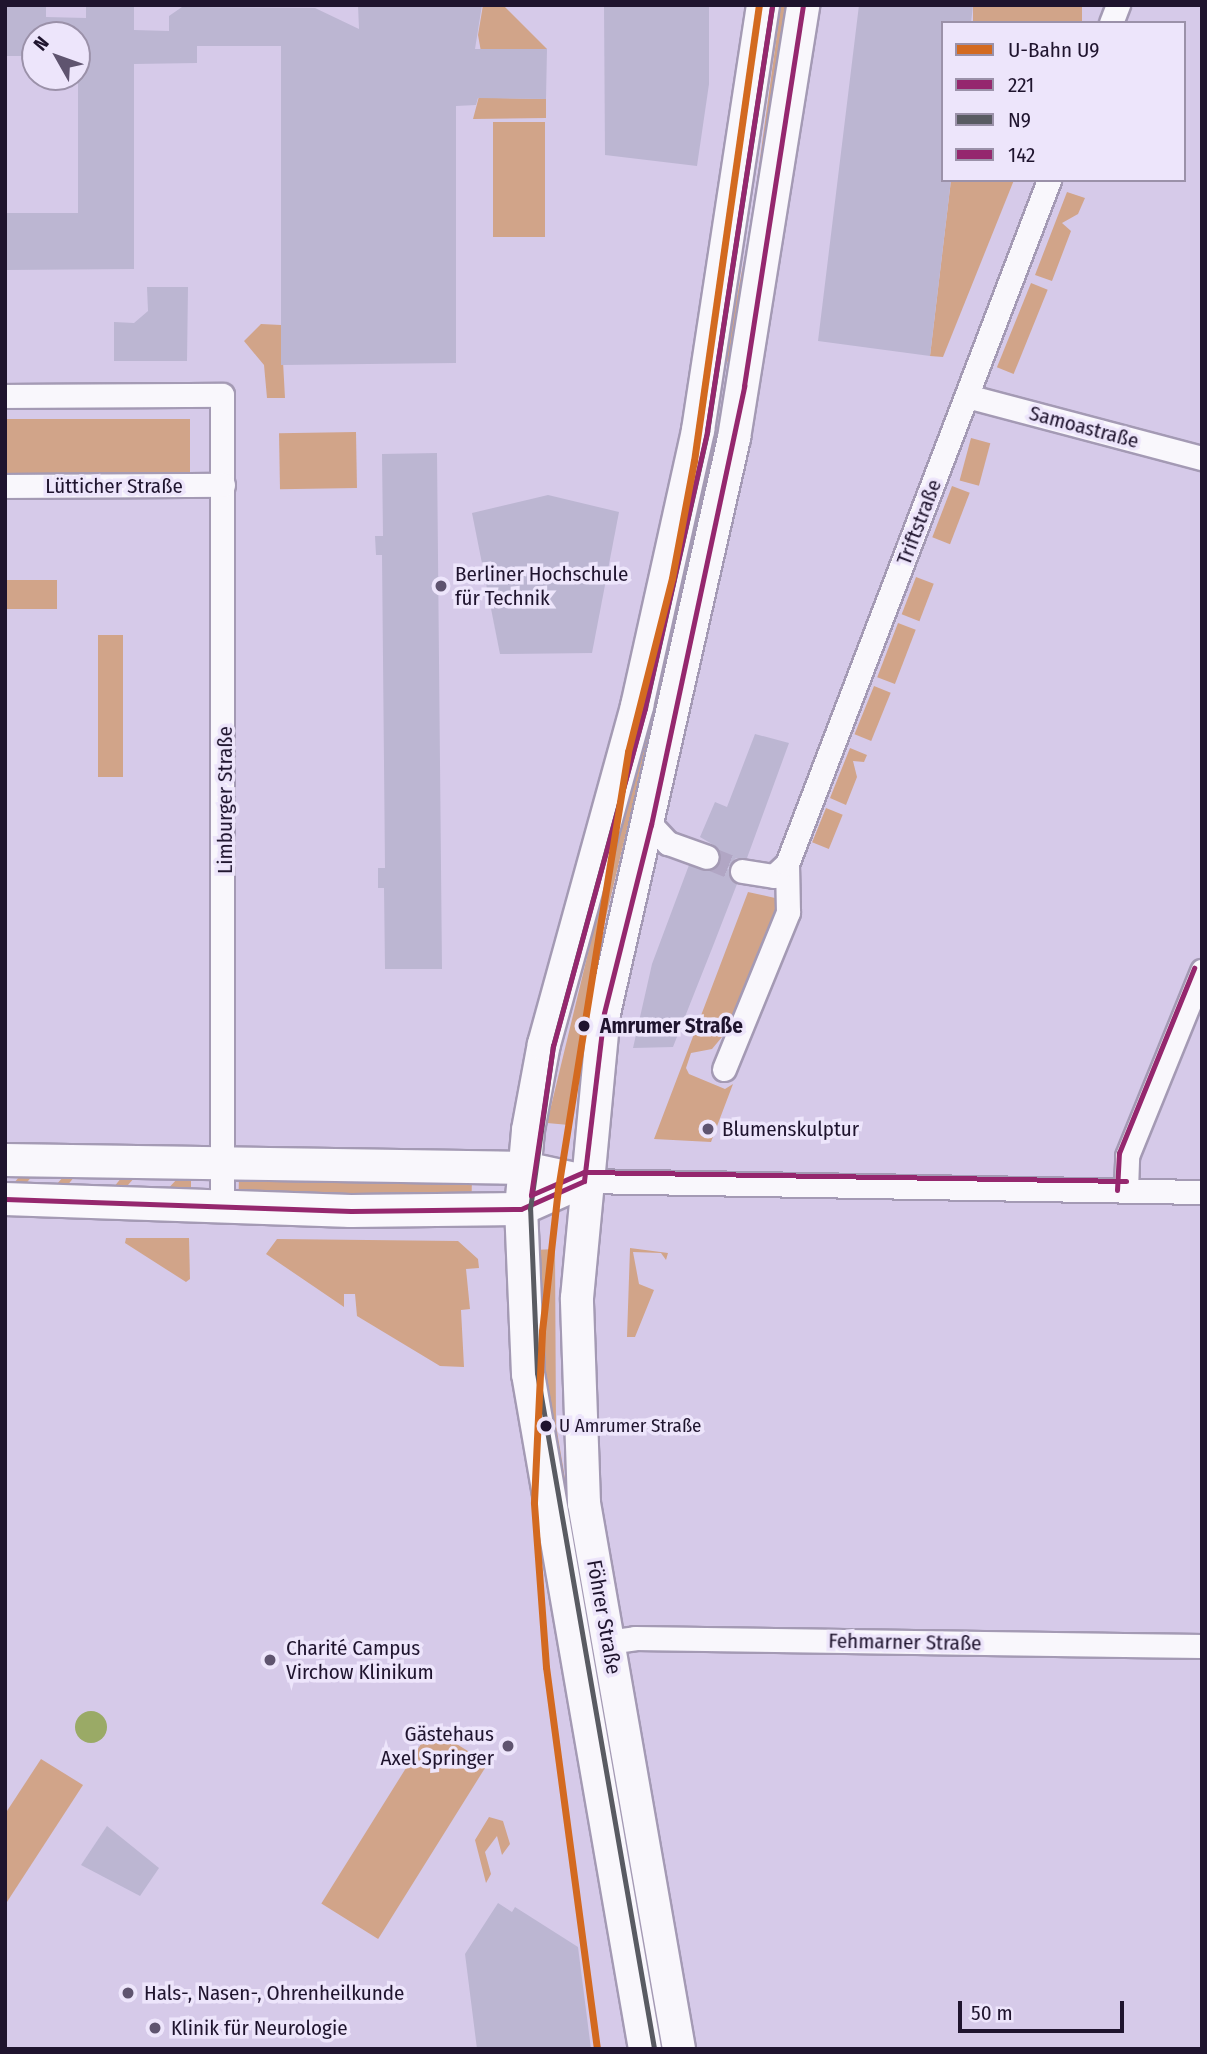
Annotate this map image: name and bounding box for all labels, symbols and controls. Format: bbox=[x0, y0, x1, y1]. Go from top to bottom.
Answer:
north arrow bbox=[21, 21, 91, 91]
legend bbox=[941, 21, 1186, 182]
text: N bbox=[29, 32, 54, 55]
text: U-Bahn U9 bbox=[1008, 37, 1100, 63]
text: 221 bbox=[1008, 72, 1034, 98]
text: N9 bbox=[1008, 107, 1031, 133]
text: 142 bbox=[1008, 142, 1035, 168]
street label: Samoastraße bbox=[1027, 400, 1141, 454]
street label: Lütticher Straße bbox=[45, 473, 183, 499]
street label: Triftstraße bbox=[891, 476, 947, 568]
place label: Berliner Hochschule für Technik bbox=[455, 561, 628, 611]
marker: Berliner Hochschule für Technik bbox=[433, 578, 449, 594]
street label: Limburger Straße bbox=[212, 726, 238, 874]
place label: Amrumer Straße bbox=[600, 1013, 743, 1039]
marker: Amrumer Straße bbox=[574, 1016, 594, 1036]
place label: Blumenskulptur bbox=[722, 1116, 859, 1142]
marker: Blumenskulptur bbox=[700, 1121, 716, 1137]
place label: U Amrumer Straße bbox=[559, 1415, 701, 1437]
marker: U Amrumer Straße bbox=[539, 1419, 553, 1433]
street label: Föhrer Straße bbox=[582, 1558, 626, 1676]
street label: Fehmarner Straße bbox=[828, 1628, 982, 1656]
place label: Charité Campus Virchow Klinikum bbox=[286, 1635, 434, 1685]
marker: Charité Campus Virchow Klinikum bbox=[260, 1650, 280, 1670]
place label: Gästehaus Axel Springer bbox=[381, 1721, 494, 1771]
marker: Gästehaus Axel Springer bbox=[500, 1738, 516, 1754]
place label: Hals-, Nasen-, Ohrenheilkunde bbox=[144, 1980, 404, 2006]
marker: Hals-, Nasen-, Ohrenheilkunde bbox=[118, 1983, 138, 2003]
scale bar bbox=[962, 1988, 1128, 2032]
text: 50 m bbox=[971, 2000, 1013, 2026]
place label: Klinik für Neurologie bbox=[171, 2015, 348, 2041]
marker: Klinik für Neurologie bbox=[145, 2018, 165, 2038]

